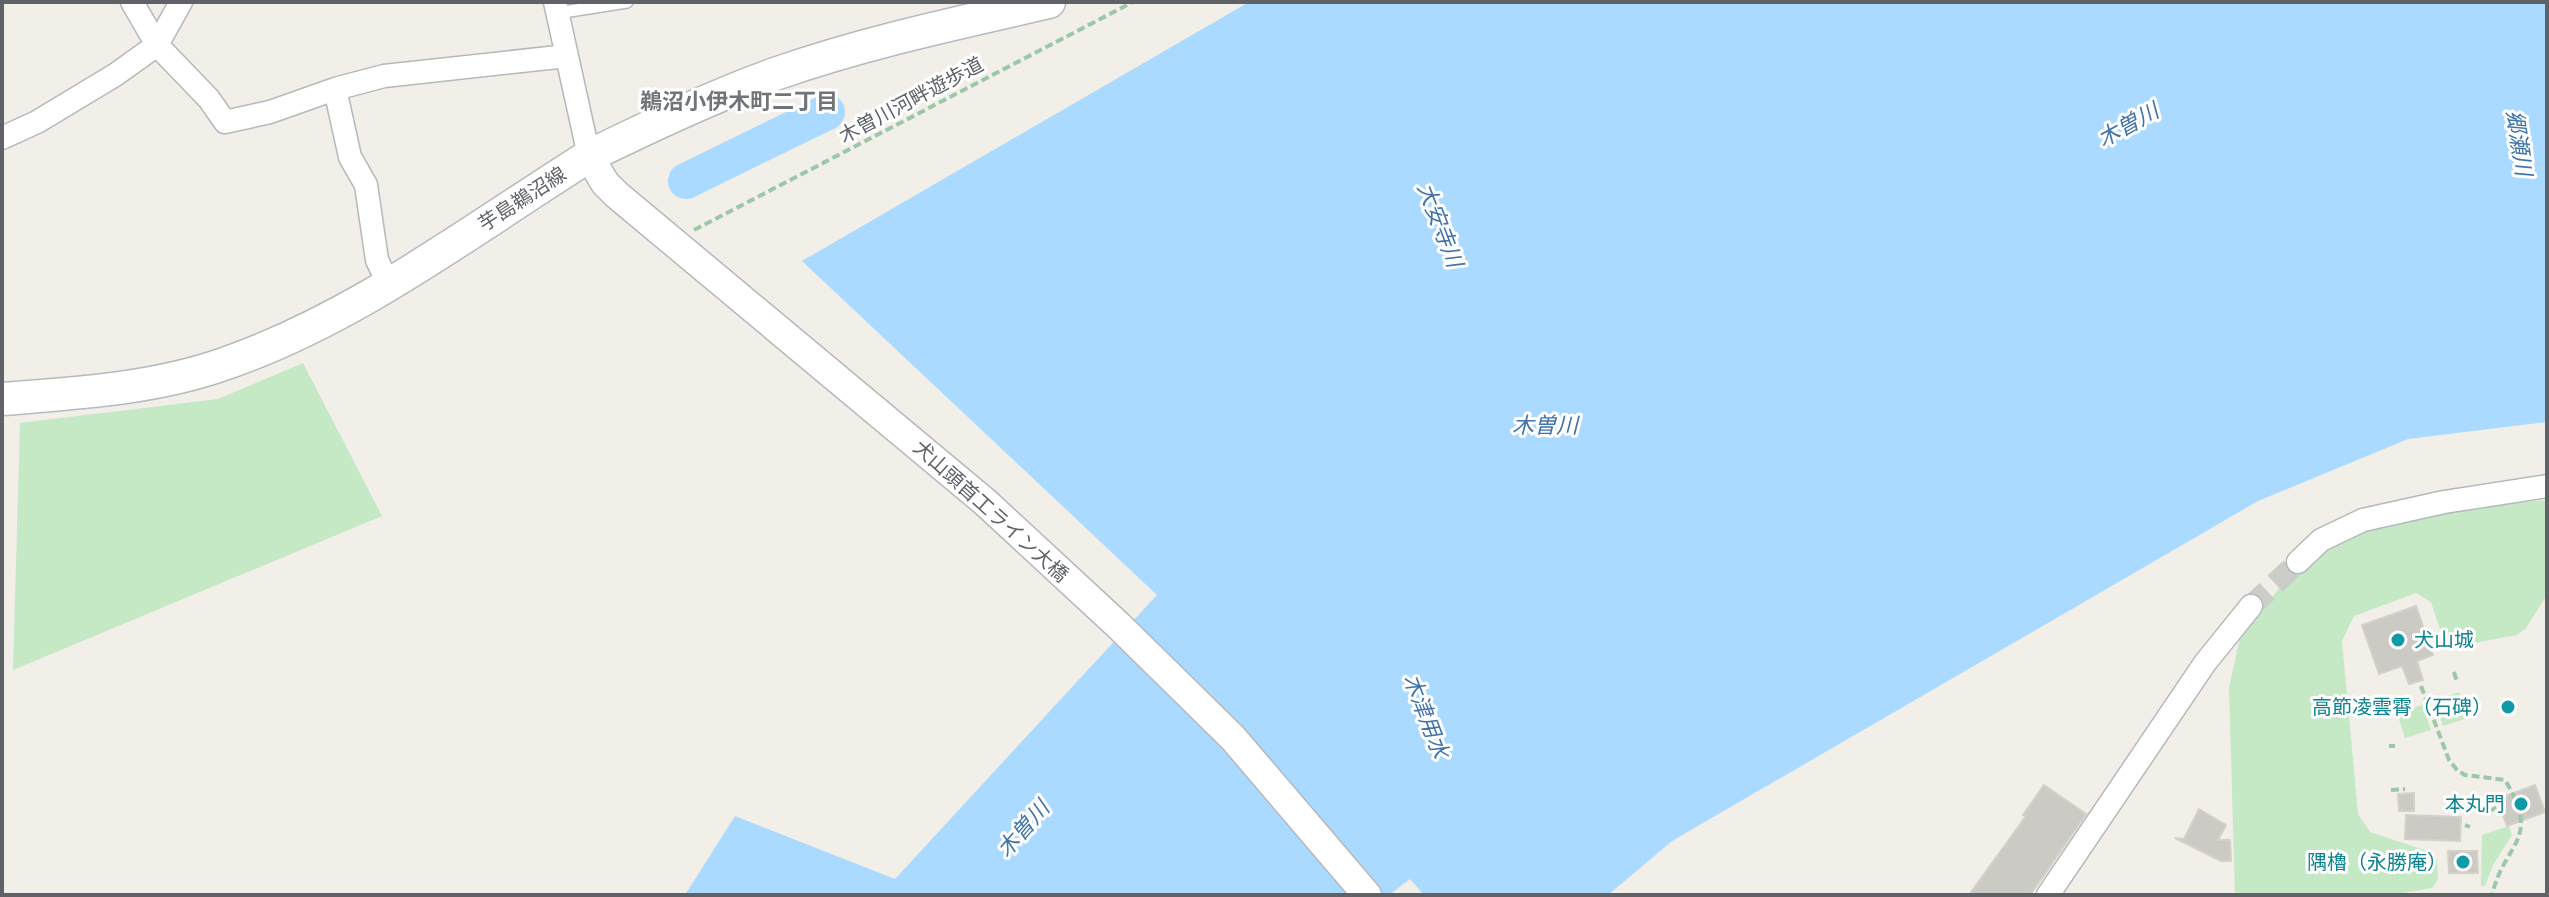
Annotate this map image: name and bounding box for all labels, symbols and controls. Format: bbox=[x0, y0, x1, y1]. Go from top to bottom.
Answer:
street label: 木曽川河畔遊歩道 bbox=[835, 52, 987, 148]
district label: 鵜沼小伊木町二丁目 bbox=[640, 88, 838, 115]
water label: 木曽川 bbox=[2093, 96, 2165, 153]
water label: 郷瀬川 bbox=[2501, 108, 2538, 180]
street label: 芋島鵜沼線 bbox=[474, 162, 570, 236]
water label: 大安寺川 bbox=[1412, 179, 1469, 273]
water label: 木曽川 bbox=[1512, 412, 1580, 439]
street label: 犬山頭首工ライン大橋 bbox=[909, 435, 1073, 587]
place label: 犬山城 bbox=[2414, 628, 2474, 652]
marker: 犬山城 bbox=[2389, 631, 2407, 649]
water label: 木津用水 bbox=[1398, 670, 1455, 764]
place label: 高節凌雲霄（石碑） bbox=[2312, 695, 2492, 719]
marker: 高節凌雲霄（石碑） bbox=[2499, 698, 2517, 716]
place label: 本丸門 bbox=[2445, 792, 2505, 816]
water label: 木曽川 bbox=[991, 794, 1056, 863]
marker: 本丸門 bbox=[2512, 795, 2530, 813]
place label: 隅櫓（永勝庵） bbox=[2307, 850, 2447, 874]
marker: 隅櫓（永勝庵） bbox=[2454, 853, 2472, 871]

